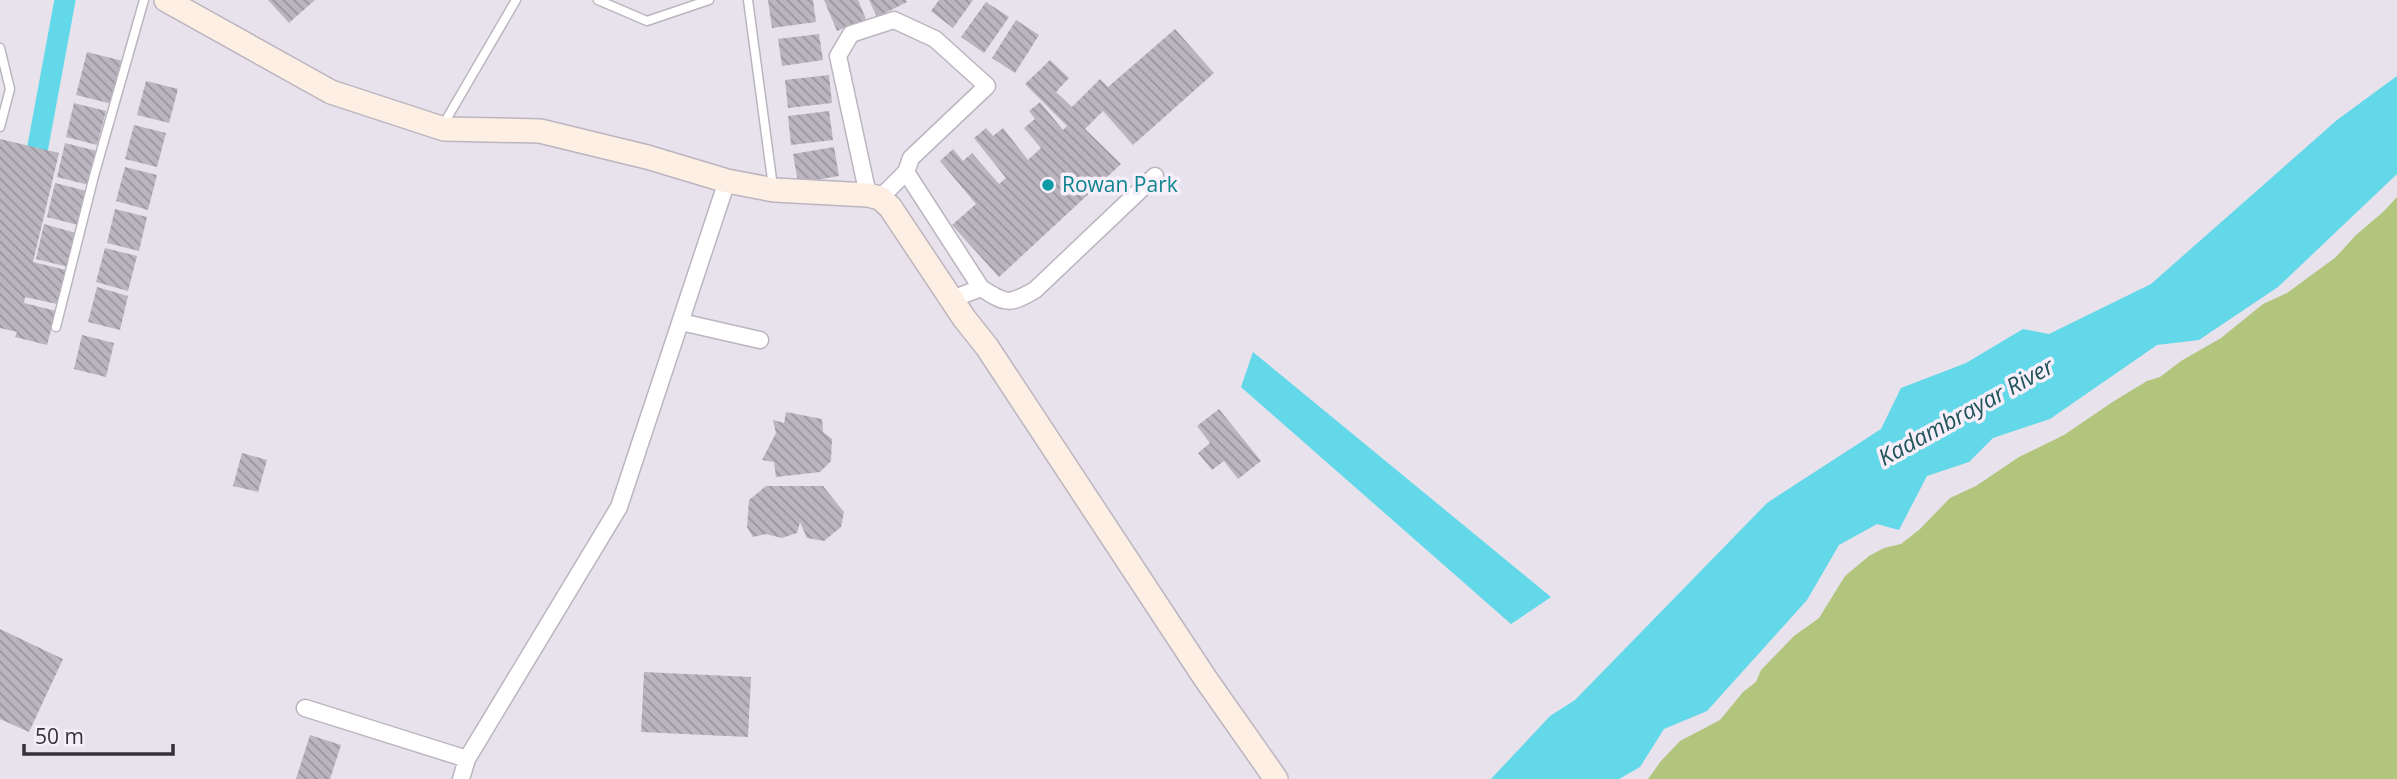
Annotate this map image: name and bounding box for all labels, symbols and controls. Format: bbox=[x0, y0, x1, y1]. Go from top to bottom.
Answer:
place label: Rowan Park bbox=[1062, 170, 1178, 198]
marker: Rowan Park bbox=[1040, 177, 1056, 193]
water label: Kadambrayar River bbox=[1872, 349, 2060, 473]
scale bar bbox=[24, 712, 173, 756]
text: 50 m bbox=[35, 722, 84, 750]

